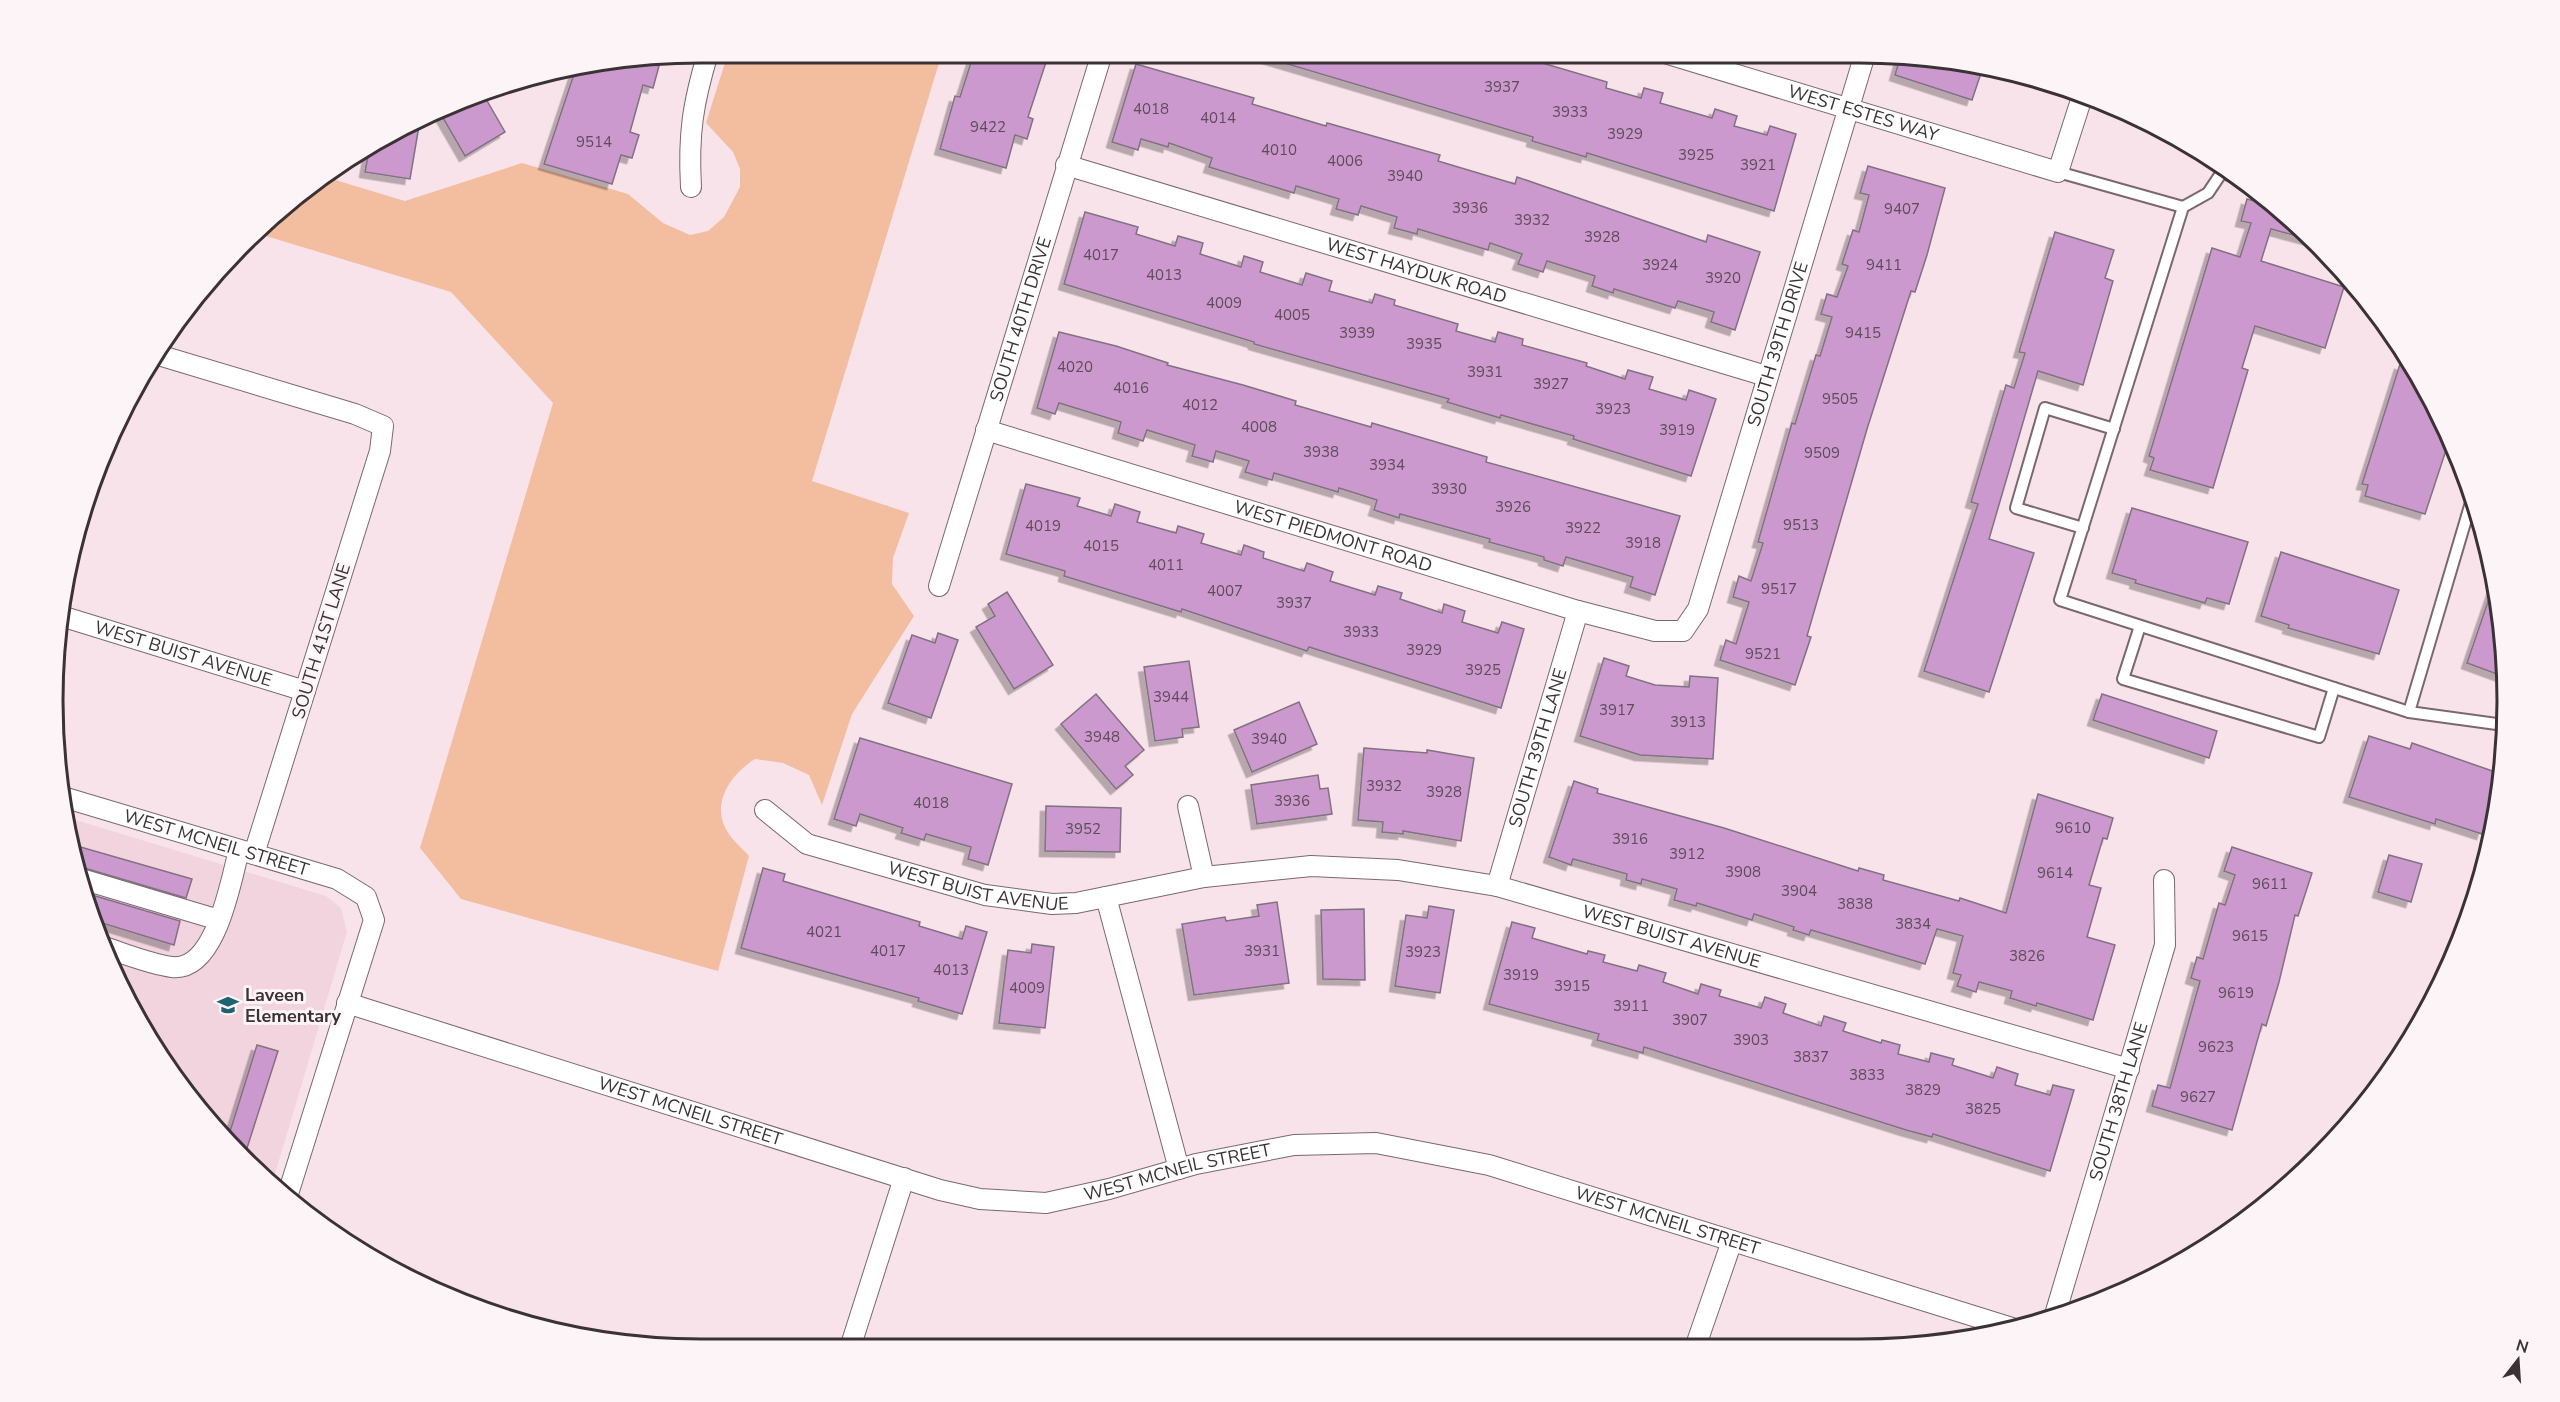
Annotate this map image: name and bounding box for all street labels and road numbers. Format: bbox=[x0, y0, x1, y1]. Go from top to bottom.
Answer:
street label: WEST ESTES WAY bbox=[1785, 79, 1942, 147]
street label: WEST HAYDUK ROAD bbox=[1323, 232, 1510, 309]
street label: SOUTH 40TH DRIVE bbox=[984, 234, 1057, 404]
street label: SOUTH 39TH DRIVE bbox=[1742, 259, 1814, 429]
street label: WEST PIEDMONT ROAD bbox=[1231, 494, 1435, 578]
street label: SOUTH 41ST LANE bbox=[286, 560, 356, 722]
street label: WEST BUIST AVENUE bbox=[92, 615, 275, 692]
street label: SOUTH 39TH LANE bbox=[1503, 666, 1572, 830]
street label: WEST MCNEIL STREET bbox=[121, 804, 312, 882]
street label: WEST BUIST AVENUE bbox=[885, 856, 1069, 917]
street label: WEST BUIST AVENUE bbox=[1579, 899, 1763, 974]
street label: SOUTH 38TH LANE bbox=[2084, 1019, 2153, 1184]
street label: WEST MCNEIL STREET bbox=[595, 1071, 786, 1152]
street label: WEST MCNEIL STREET bbox=[1081, 1138, 1273, 1206]
street label: WEST MCNEIL STREET bbox=[1572, 1181, 1763, 1261]

